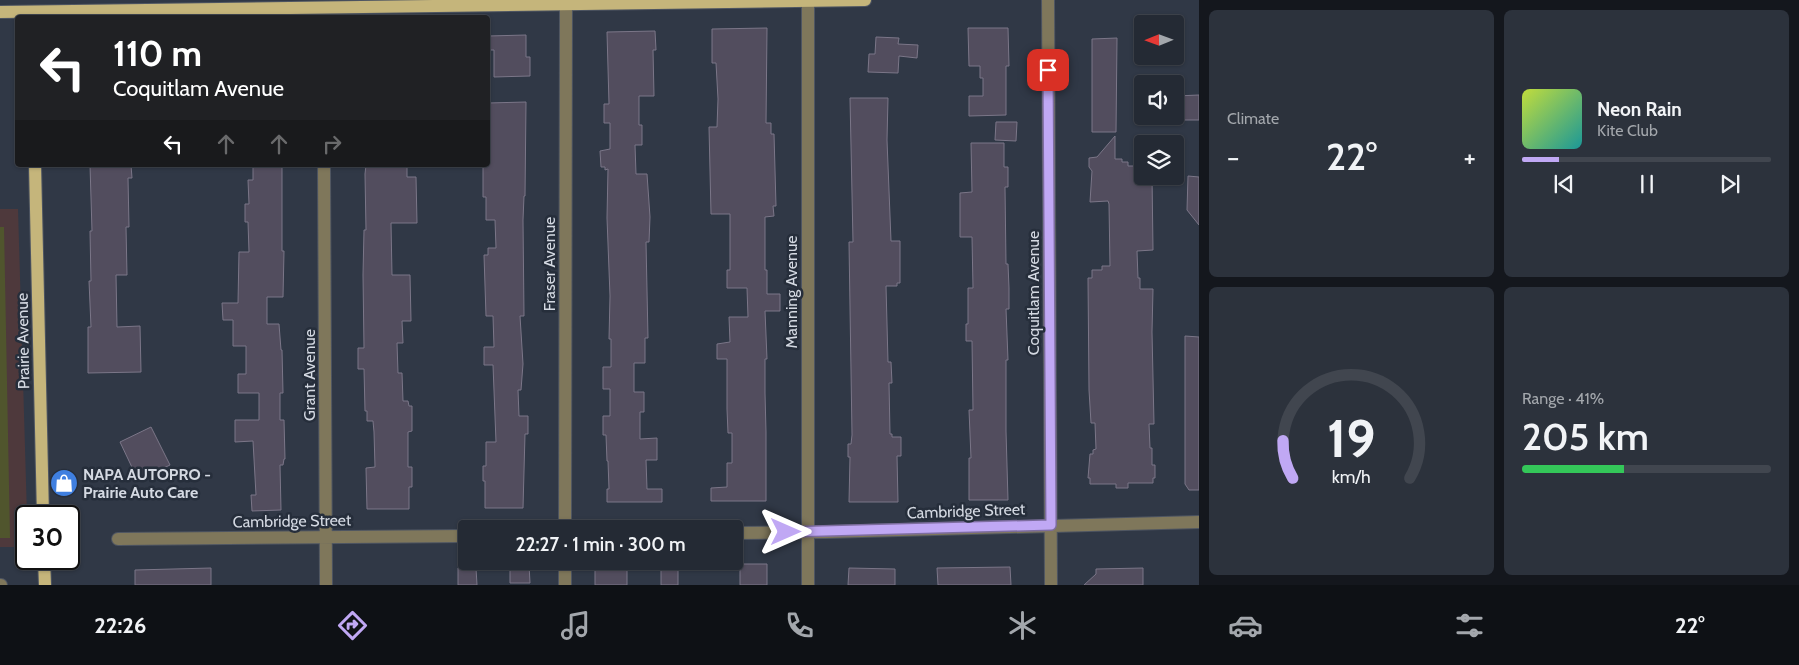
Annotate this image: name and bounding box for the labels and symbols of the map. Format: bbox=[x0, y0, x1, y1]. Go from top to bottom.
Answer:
north arrow bbox=[1134, 15, 1184, 65]
pin bbox=[1027, 49, 1069, 91]
street label: Fraser Avenue bbox=[540, 217, 559, 311]
street label: Coquitlam Avenue bbox=[1024, 231, 1043, 355]
street label: Manning Avenue bbox=[782, 235, 801, 349]
street label: Prairie Avenue bbox=[13, 293, 33, 389]
street label: Grant Avenue bbox=[300, 329, 319, 421]
place label: NAPA AUTOPRO - Prairie Auto Care bbox=[83, 465, 211, 502]
shop icon: NAPA AUTOPRO - Prairie Auto Care bbox=[49, 468, 79, 498]
street label: Cambridge Street bbox=[906, 499, 1026, 523]
speed limit sign: 30 bbox=[15, 505, 80, 570]
position arrow bbox=[759, 505, 811, 557]
street label: Cambridge Street bbox=[233, 510, 352, 532]

